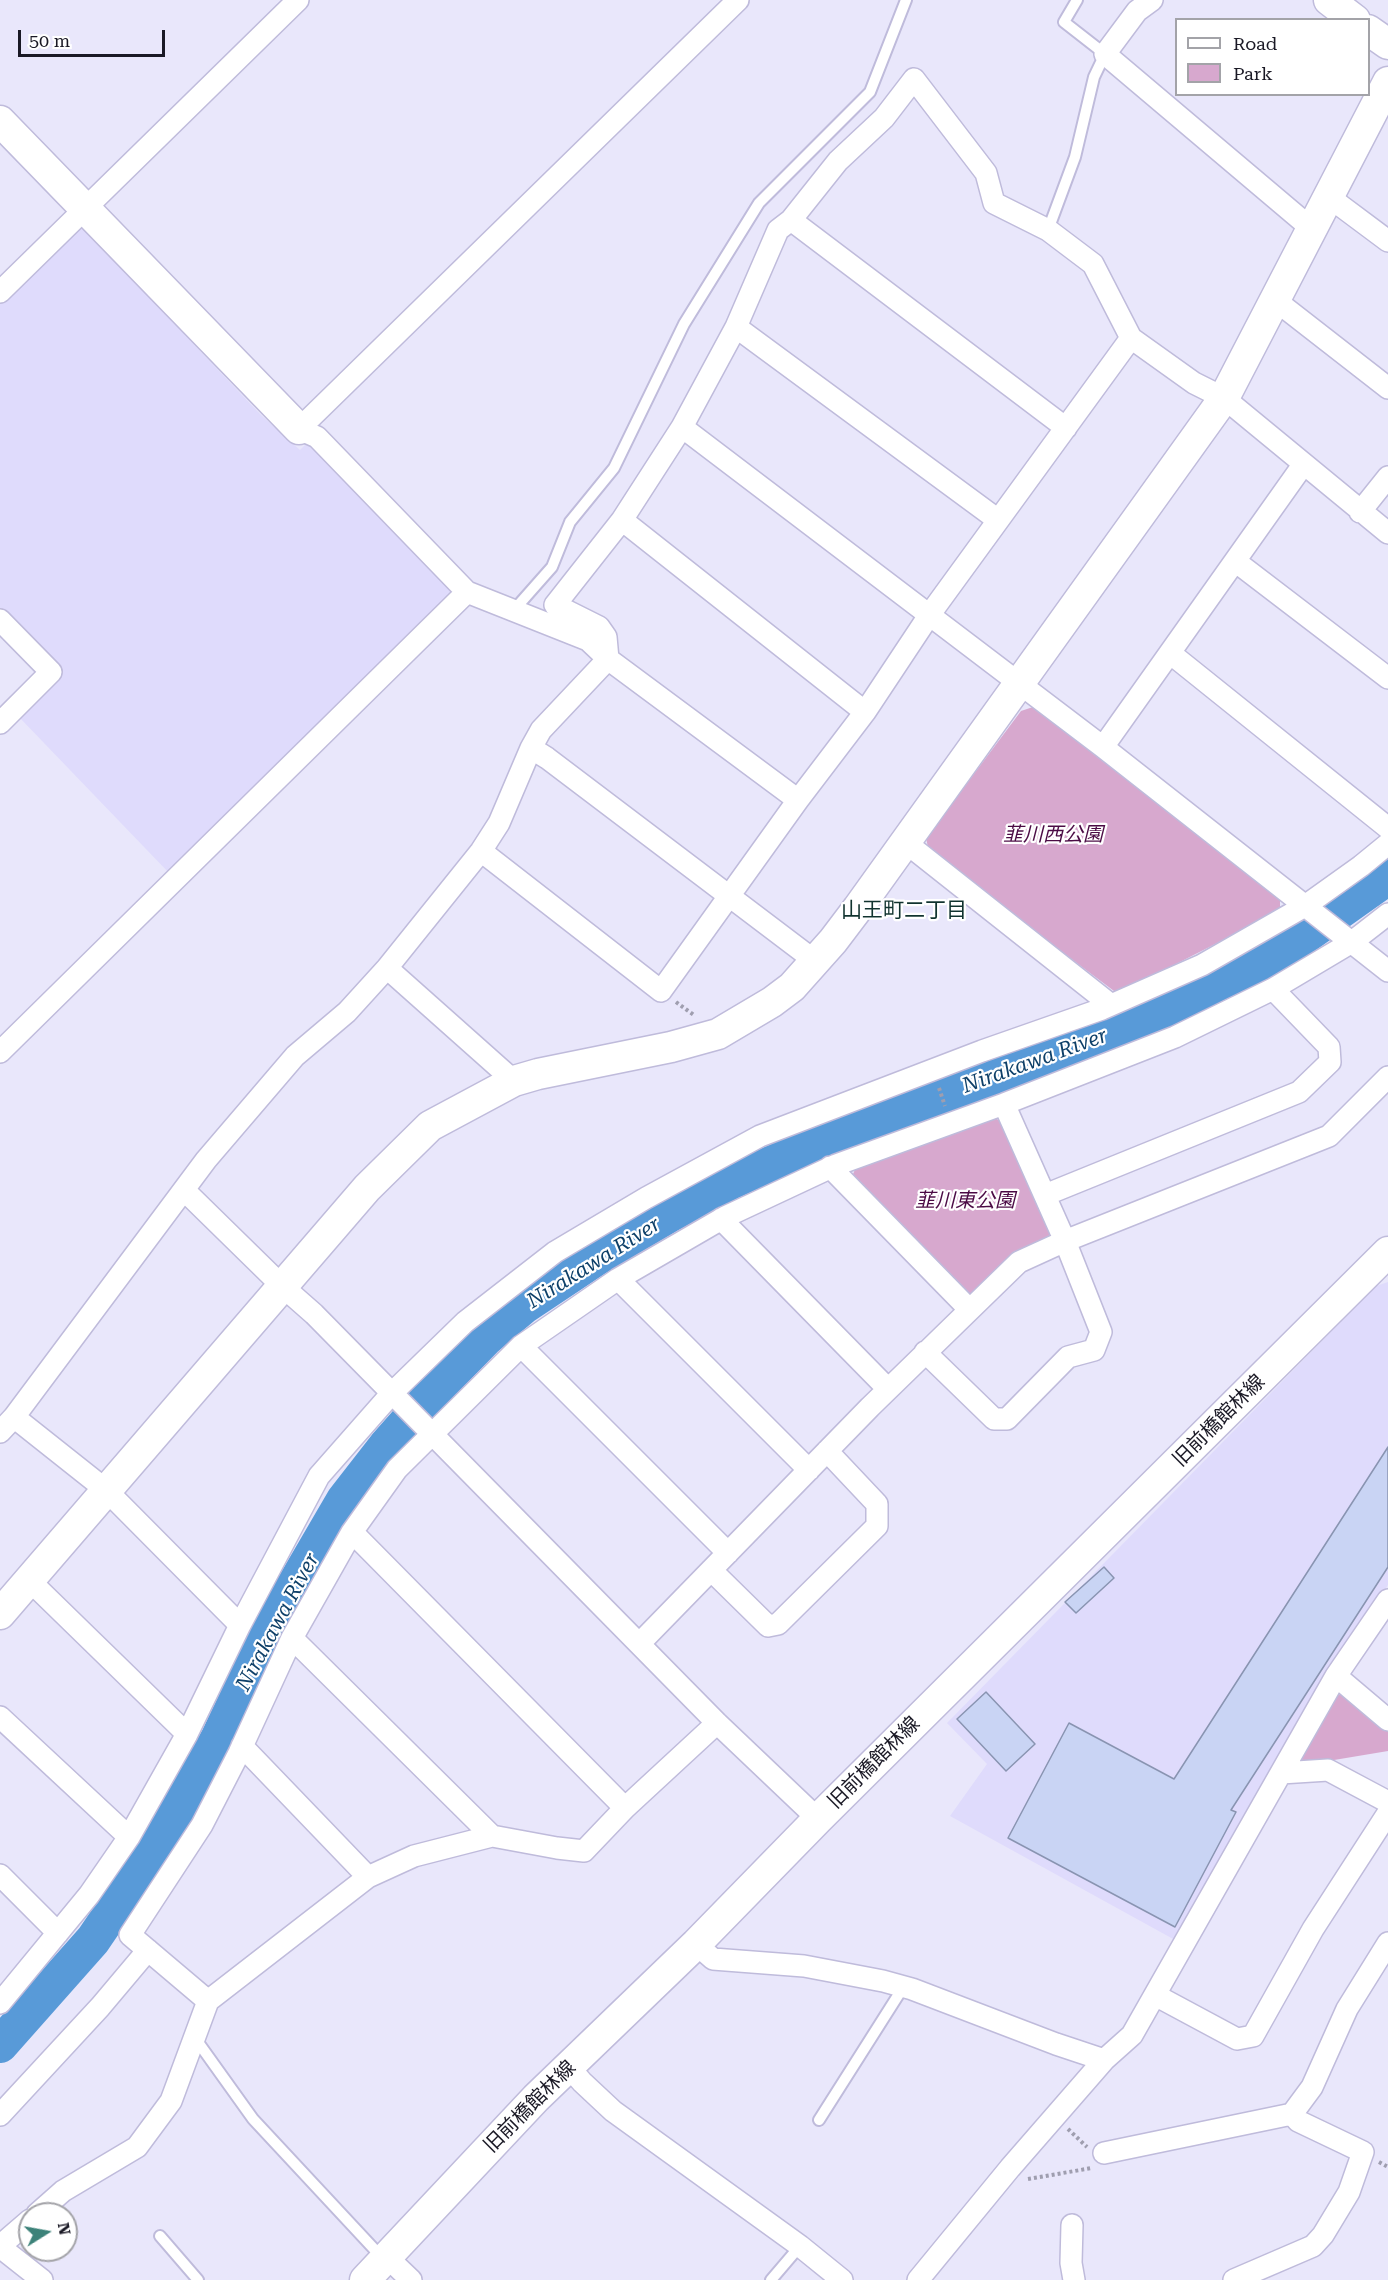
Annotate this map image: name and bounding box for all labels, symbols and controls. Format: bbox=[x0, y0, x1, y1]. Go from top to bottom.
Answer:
scale bar bbox=[21, 18, 168, 56]
legend bbox=[1175, 18, 1370, 96]
text: 50 m bbox=[29, 30, 70, 51]
text: Road bbox=[1233, 33, 1277, 54]
text: Park bbox=[1233, 63, 1273, 84]
park label: 韮川西公園 bbox=[1003, 823, 1103, 847]
district label: 山王町二丁目 bbox=[841, 898, 967, 924]
water label: Nirakawa River bbox=[959, 1023, 1111, 1099]
park label: 韮川東公園 bbox=[915, 1189, 1015, 1213]
water label: Nirakawa River bbox=[523, 1212, 665, 1314]
street label: 旧前橋館林線 bbox=[1168, 1370, 1270, 1472]
water label: Nirakawa River bbox=[231, 1549, 325, 1695]
street label: 旧前橋館林線 bbox=[823, 1712, 925, 1814]
street label: 旧前橋館林線 bbox=[479, 2056, 581, 2158]
north arrow bbox=[18, 2202, 78, 2262]
text: N bbox=[54, 2221, 75, 2237]

